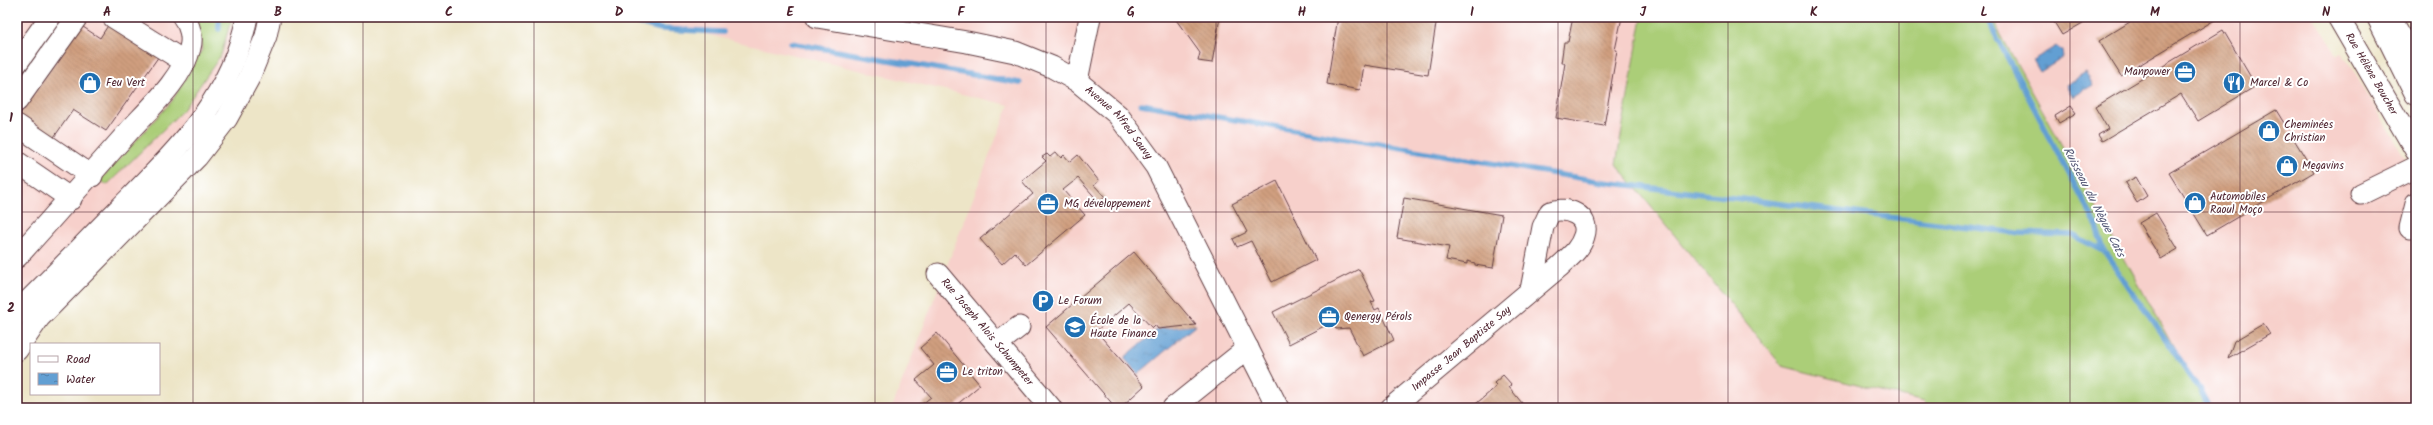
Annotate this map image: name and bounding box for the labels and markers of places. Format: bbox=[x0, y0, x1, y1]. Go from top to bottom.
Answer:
office icon: Manpower bbox=[2172, 59, 2198, 85]
place label: Manpower bbox=[2124, 63, 2171, 81]
shop icon: Feu Vert bbox=[77, 70, 103, 96]
restaurant icon: Marcel & Co bbox=[2221, 70, 2247, 96]
place label: Feu Vert bbox=[106, 74, 146, 92]
place label: Marcel & Co bbox=[2250, 74, 2308, 92]
place label: Cheminées Christian bbox=[2284, 116, 2333, 147]
shop icon: Cheminées Christian bbox=[2256, 118, 2282, 144]
shop icon: Megavins bbox=[2274, 153, 2300, 179]
place label: Megavins bbox=[2302, 157, 2344, 175]
place label: Automobiles Raoul Moço bbox=[2210, 188, 2266, 219]
shop icon: Automobiles Raoul Moço bbox=[2182, 190, 2208, 216]
office icon: MG développement bbox=[1035, 191, 1061, 217]
place label: MG développement bbox=[1064, 195, 1151, 213]
parking icon: Le Forum bbox=[1030, 288, 1056, 314]
place label: Le Forum bbox=[1058, 292, 1102, 310]
office icon: Qenergy Pérols bbox=[1316, 304, 1342, 330]
place label: Qenergy Pérols bbox=[1344, 308, 1412, 326]
place label: École de la Haute Finance bbox=[1090, 312, 1157, 343]
school or university icon: École de la Haute Finance bbox=[1062, 314, 1088, 340]
office icon: Le triton bbox=[934, 359, 960, 385]
place label: Le triton bbox=[962, 363, 1003, 381]

